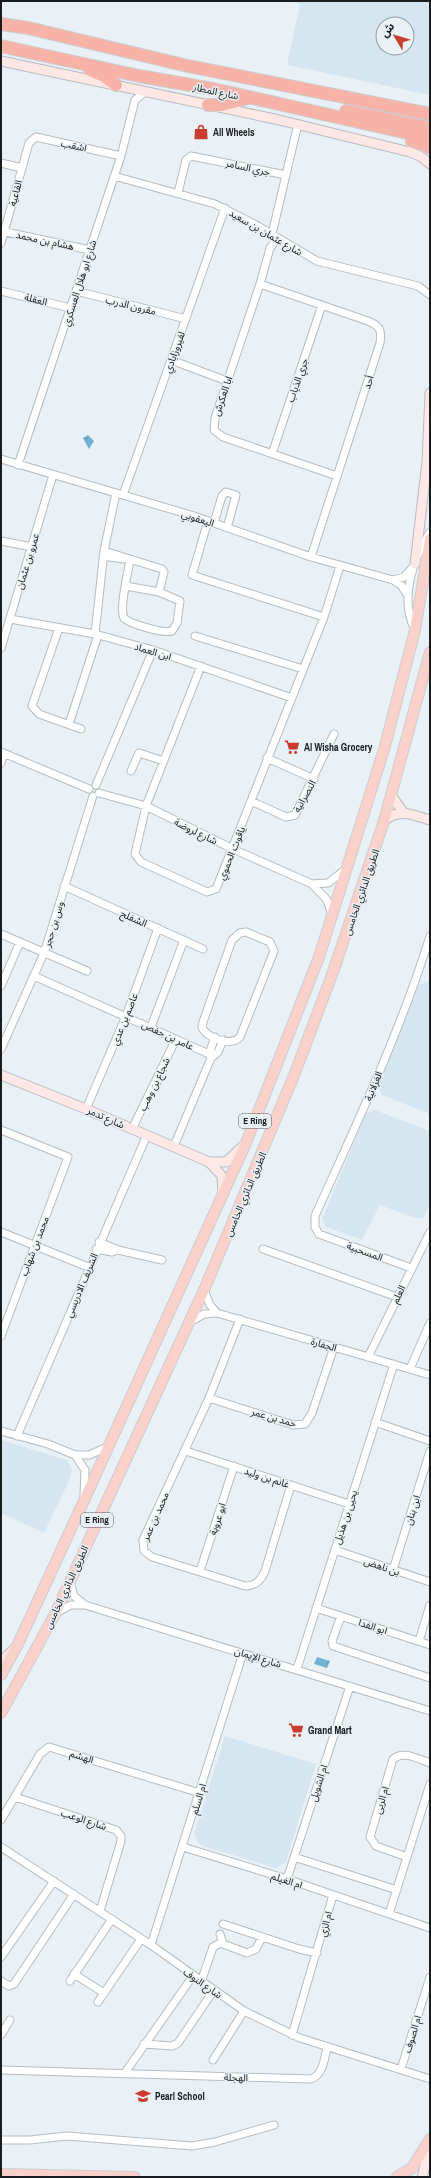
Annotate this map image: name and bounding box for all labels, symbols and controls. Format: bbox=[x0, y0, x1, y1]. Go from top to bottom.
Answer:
north arrow bbox=[375, 16, 415, 56]
text: ش bbox=[377, 20, 397, 40]
street label: شارع المطار bbox=[191, 80, 240, 104]
shop icon: All Wheels bbox=[192, 123, 210, 141]
place label: All Wheels bbox=[213, 126, 255, 139]
street label: اشقب bbox=[60, 136, 88, 155]
street label: جري السامر bbox=[223, 156, 272, 180]
street label: القاعية bbox=[6, 179, 25, 208]
street label: شارع عثمان بن سعيد bbox=[226, 206, 305, 260]
street label: هشام بن محمد bbox=[14, 228, 75, 255]
street label: شارع ابو هلال العسكري bbox=[59, 238, 101, 328]
street label: العقلة bbox=[23, 290, 49, 309]
street label: مقرون الدرب bbox=[104, 293, 158, 318]
street label: لفيروزابادي bbox=[161, 329, 189, 375]
street label: جري الذياب bbox=[284, 356, 312, 404]
street label: أحد bbox=[360, 373, 377, 391]
street label: ابا العكرش bbox=[210, 375, 235, 418]
street label: اليعقوبي bbox=[179, 507, 216, 531]
street label: عمرو بن عثمان bbox=[13, 531, 42, 591]
street label: ابن العماد bbox=[133, 640, 173, 663]
supermarket icon: Al Wisha Grocery bbox=[283, 738, 301, 756]
place label: Al Wisha Grocery bbox=[304, 741, 373, 754]
street label: النصرانية bbox=[290, 778, 319, 815]
street label: شارع لروضة bbox=[172, 815, 220, 848]
street label: ياقوت الحموي bbox=[215, 824, 249, 882]
street label: الطريق الدائري الخامس bbox=[341, 847, 384, 937]
street label: وس بن حجر bbox=[40, 900, 67, 950]
street label: الشفلح bbox=[118, 907, 149, 931]
street label: عاصم بن عدي bbox=[108, 991, 142, 1048]
street label: عامر بن حفص bbox=[140, 1018, 196, 1053]
street label: شجاع بن وهب bbox=[136, 1055, 174, 1114]
street label: الغزلانية bbox=[362, 1069, 385, 1103]
street label: شارع تدمر bbox=[84, 1103, 127, 1132]
road number: E Ring bbox=[239, 1114, 271, 1128]
street label: الطريق الدائري الخامس bbox=[222, 1150, 270, 1239]
street label: محمد بن شهاب bbox=[17, 1214, 52, 1278]
street label: المسحبية bbox=[345, 1239, 385, 1264]
street label: الشريف الادريسي bbox=[62, 1251, 102, 1320]
street label: العلم bbox=[388, 1283, 409, 1306]
street label: الجفارة bbox=[309, 1335, 338, 1354]
street label: حمد بن عمر bbox=[249, 1405, 298, 1430]
street label: غانم بن وليد bbox=[242, 1464, 291, 1492]
street label: يحيى بن هذيل bbox=[331, 1488, 360, 1546]
street label: محمد بن عمر bbox=[139, 1490, 172, 1544]
street label: ابن بنان bbox=[402, 1494, 423, 1527]
street label: ابو عروبة bbox=[206, 1501, 229, 1537]
road number: E Ring bbox=[81, 1513, 113, 1527]
street label: الطريق الدائري الخامس bbox=[41, 1543, 93, 1632]
street label: بن ناهض bbox=[362, 1554, 402, 1579]
street label: ابو الفدا bbox=[357, 1616, 389, 1637]
street label: شارع الإيمان bbox=[232, 1644, 283, 1672]
supermarket icon: Grand Mart bbox=[287, 1721, 305, 1739]
place label: Grand Mart bbox=[308, 1724, 352, 1737]
street label: الهشم bbox=[68, 1747, 95, 1767]
street label: ام الشويل bbox=[306, 1763, 332, 1804]
street label: ام السلم bbox=[188, 1782, 211, 1817]
street label: ام الربى bbox=[371, 1785, 394, 1816]
street label: شارع الوعب bbox=[59, 1806, 109, 1834]
street label: ام الغيلم bbox=[269, 1869, 304, 1894]
street label: ام الزي bbox=[316, 1910, 337, 1939]
street label: شارع النوف bbox=[180, 1965, 225, 2002]
street label: ام الصوف bbox=[401, 2014, 426, 2055]
street label: الهجلة bbox=[224, 2071, 248, 2084]
school or university icon: Pearl School bbox=[134, 2087, 152, 2105]
place label: Pearl School bbox=[155, 2090, 205, 2103]

